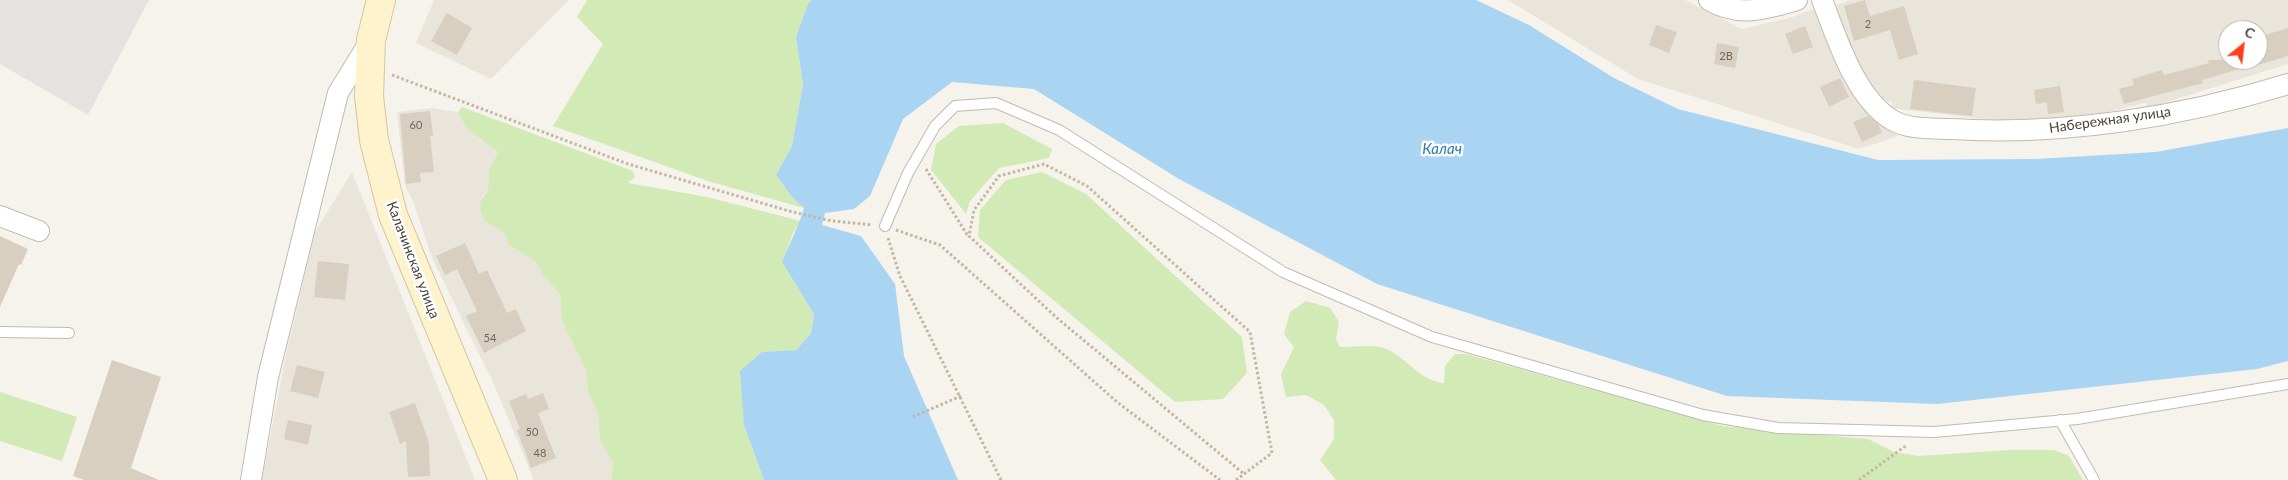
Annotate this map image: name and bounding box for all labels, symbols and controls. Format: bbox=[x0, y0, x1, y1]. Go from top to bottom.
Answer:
house number: 2 bbox=[1865, 17, 1871, 31]
north arrow bbox=[2218, 20, 2268, 70]
text: С bbox=[2242, 23, 2258, 42]
house number: 2В bbox=[1719, 49, 1733, 63]
street label: Набережная улица bbox=[2048, 103, 2172, 137]
house number: 60 bbox=[410, 118, 422, 132]
water label: Калач bbox=[1422, 140, 1462, 158]
street label: Калачинская улица bbox=[383, 199, 443, 321]
house number: 54 bbox=[484, 331, 496, 345]
house number: 50 bbox=[526, 425, 538, 439]
house number: 48 bbox=[534, 446, 546, 460]

